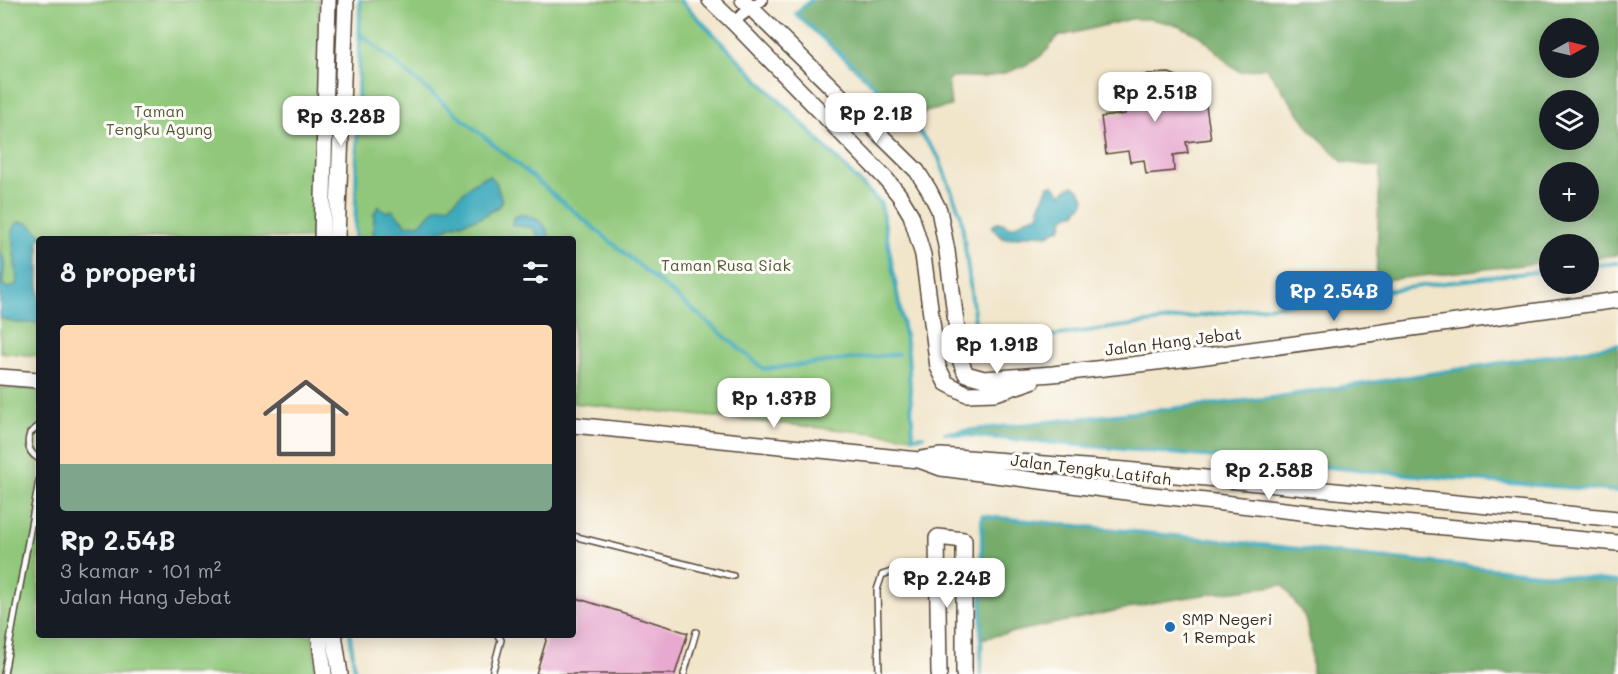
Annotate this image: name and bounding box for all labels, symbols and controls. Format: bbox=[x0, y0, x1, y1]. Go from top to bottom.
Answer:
north arrow bbox=[1539, 18, 1599, 78]
map controls bbox=[1539, 18, 1599, 294]
pin: Rp 2.51B bbox=[1093, 72, 1217, 123]
text: Rp 2.51B bbox=[1113, 78, 1198, 104]
button: layers bbox=[1539, 90, 1599, 150]
pin: Rp 2.1B bbox=[821, 93, 931, 144]
pin: Rp 3.28B bbox=[279, 96, 403, 147]
text: Rp 2.1B bbox=[839, 99, 913, 125]
park label: Taman Tengku Agung bbox=[106, 100, 212, 139]
text: Rp 3.28B bbox=[297, 102, 385, 128]
button: + bbox=[1539, 162, 1599, 222]
button: − bbox=[1539, 234, 1599, 294]
park label: Taman Rusa Siak bbox=[661, 254, 791, 275]
text: 8 properti bbox=[60, 255, 197, 289]
icon: filters bbox=[519, 256, 552, 289]
pin: Rp 2.54B bbox=[1272, 271, 1396, 322]
text: Rp 2.54B bbox=[1290, 277, 1378, 303]
street label: Jalan Hang Jebat bbox=[1104, 322, 1242, 360]
pin: Rp 1.91B bbox=[935, 324, 1059, 375]
text: Rp 1.91B bbox=[955, 330, 1039, 356]
icon: home bbox=[252, 364, 360, 472]
pin: Rp 1.37B bbox=[712, 378, 836, 429]
text: Rp 1.37B bbox=[731, 384, 817, 410]
street label: Jalan Tengku Latifah bbox=[1010, 449, 1172, 489]
pin: Rp 2.58B bbox=[1207, 450, 1331, 501]
text: Rp 2.58B bbox=[1225, 456, 1313, 482]
text: Rp 2.54B bbox=[60, 523, 175, 557]
text: 3 kamar · 101 m² bbox=[60, 557, 221, 583]
pin: Rp 2.24B bbox=[885, 558, 1009, 609]
text: Rp 2.24B bbox=[903, 564, 991, 590]
text: Jalan Hang Jebat bbox=[60, 583, 232, 609]
place label: SMP Negeri 1 Rempak bbox=[1182, 608, 1272, 647]
marker: SMP Negeri 1 Rempak bbox=[1163, 620, 1177, 634]

